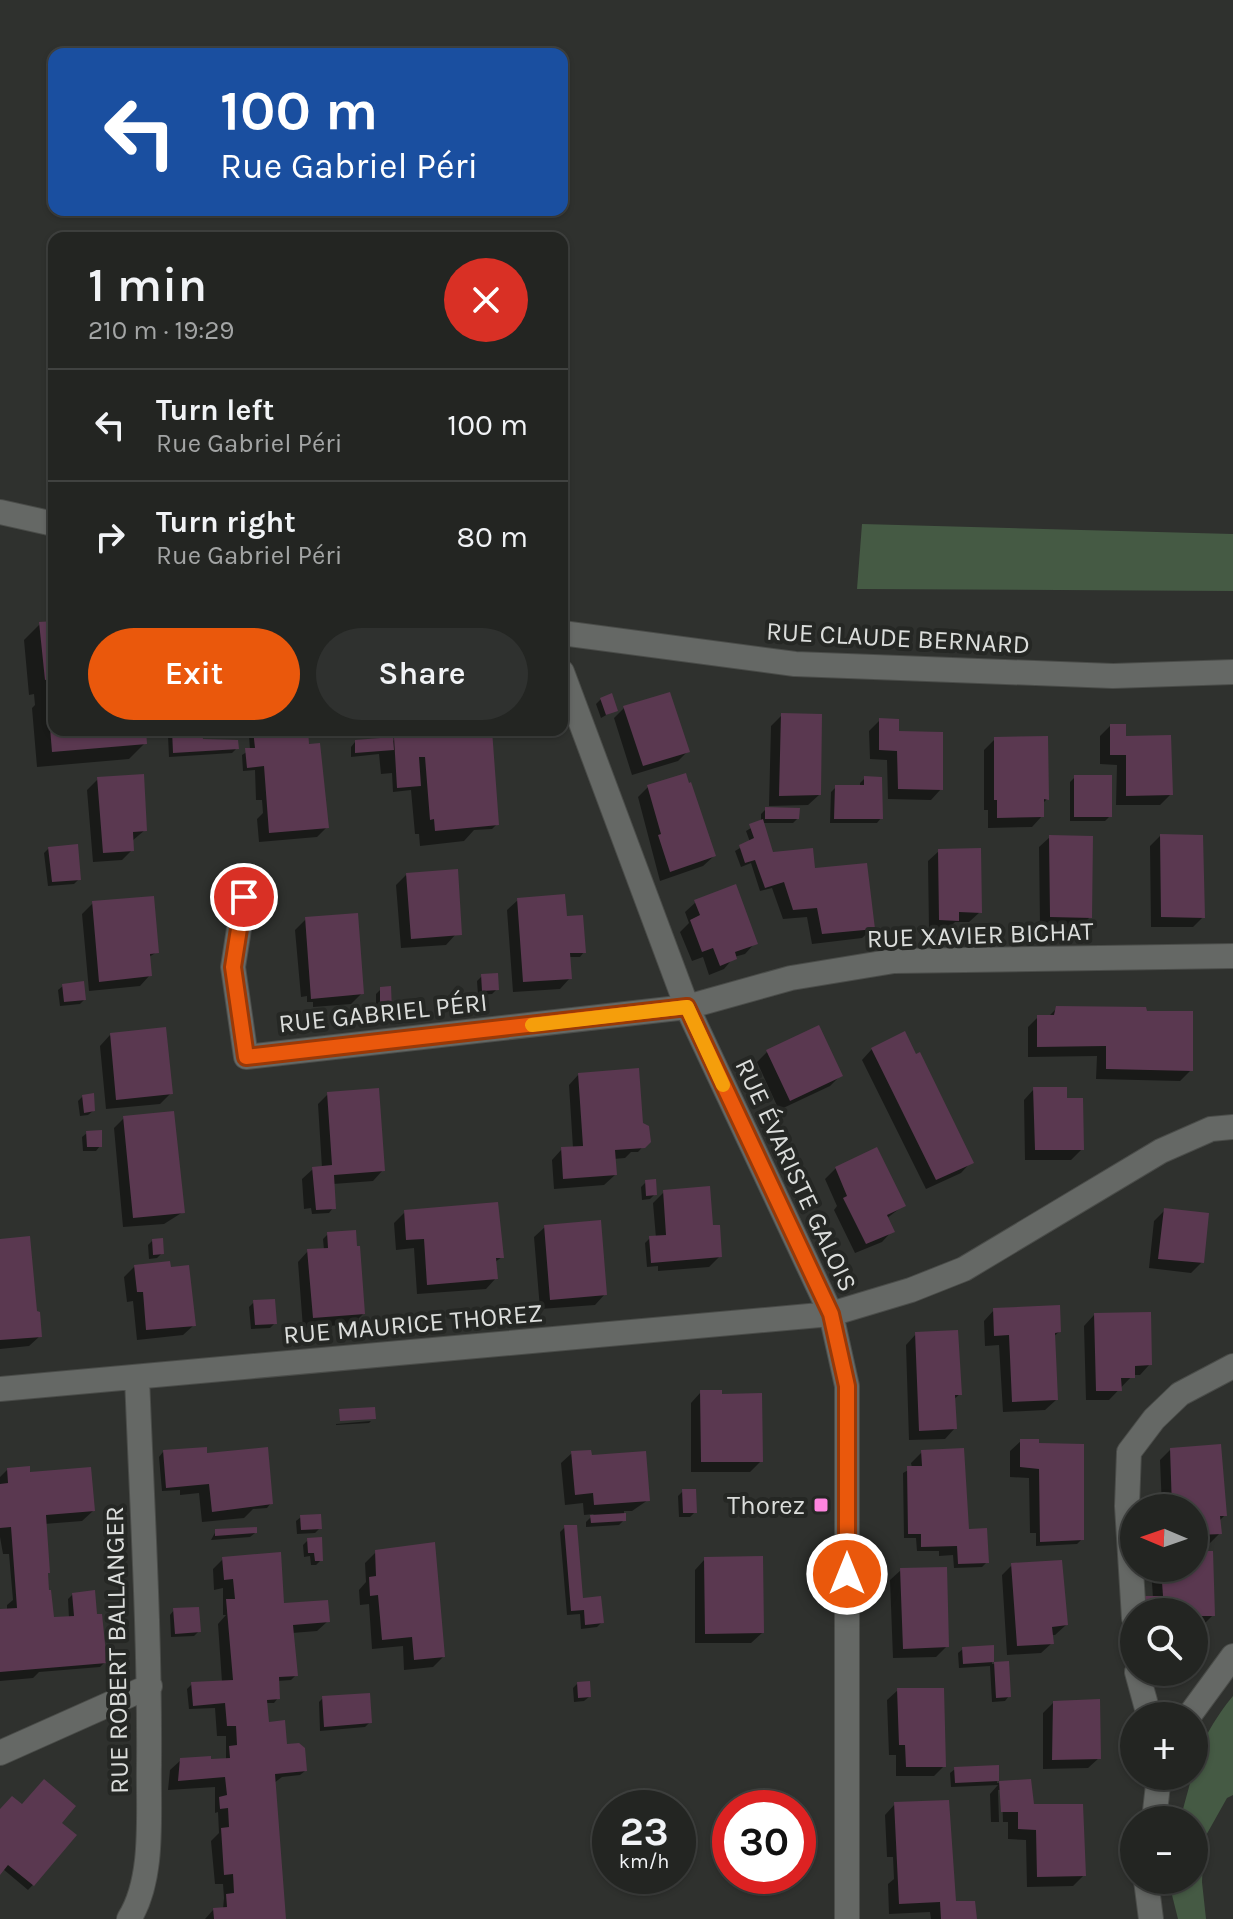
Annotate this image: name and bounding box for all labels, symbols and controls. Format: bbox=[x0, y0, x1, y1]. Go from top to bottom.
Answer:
text: 100 m bbox=[220, 78, 378, 143]
icon: left bbox=[88, 80, 192, 184]
text: Rue Gabriel Péri bbox=[220, 145, 478, 187]
text: 1 min bbox=[88, 257, 207, 313]
button: close bbox=[444, 258, 528, 342]
text: 210 m · 19:29 bbox=[88, 315, 234, 346]
text: Turn left bbox=[156, 392, 274, 428]
icon: left bbox=[88, 403, 132, 447]
text: 100 m bbox=[447, 407, 528, 443]
text: Rue Gabriel Péri bbox=[156, 428, 343, 459]
text: Turn right bbox=[156, 504, 296, 540]
icon: right bbox=[88, 515, 132, 559]
text: 80 m bbox=[457, 519, 528, 555]
text: Rue Gabriel Péri bbox=[156, 540, 343, 571]
street label: RUE CLAUDE BERNARD bbox=[765, 616, 1031, 660]
button: Exit bbox=[88, 628, 300, 720]
button: Share bbox=[316, 628, 528, 720]
pin bbox=[210, 863, 278, 931]
icon: arrive bbox=[222, 875, 266, 919]
street label: RUE XAVIER BICHAT bbox=[866, 916, 1094, 954]
street label: RUE GABRIEL PÉRI bbox=[277, 986, 489, 1039]
street label: RUE ÉVARISTE GALOIS bbox=[728, 1053, 864, 1296]
street label: RUE MAURICE THOREZ bbox=[282, 1297, 544, 1351]
place label: Thorez bbox=[727, 1490, 805, 1521]
north arrow bbox=[1120, 1494, 1208, 1582]
map controls bbox=[1120, 1494, 1208, 1894]
marker: Thorez bbox=[812, 1496, 830, 1514]
street label: RUE ROBERT BALLANGER bbox=[99, 1506, 135, 1794]
position arrow bbox=[805, 1532, 889, 1616]
button: search bbox=[1120, 1598, 1208, 1686]
button: + bbox=[1120, 1702, 1208, 1790]
speed limit sign: 30 bbox=[712, 1790, 816, 1894]
button: − bbox=[1120, 1806, 1208, 1894]
text: 23 bbox=[619, 1808, 669, 1855]
text: km/h bbox=[619, 1850, 669, 1873]

